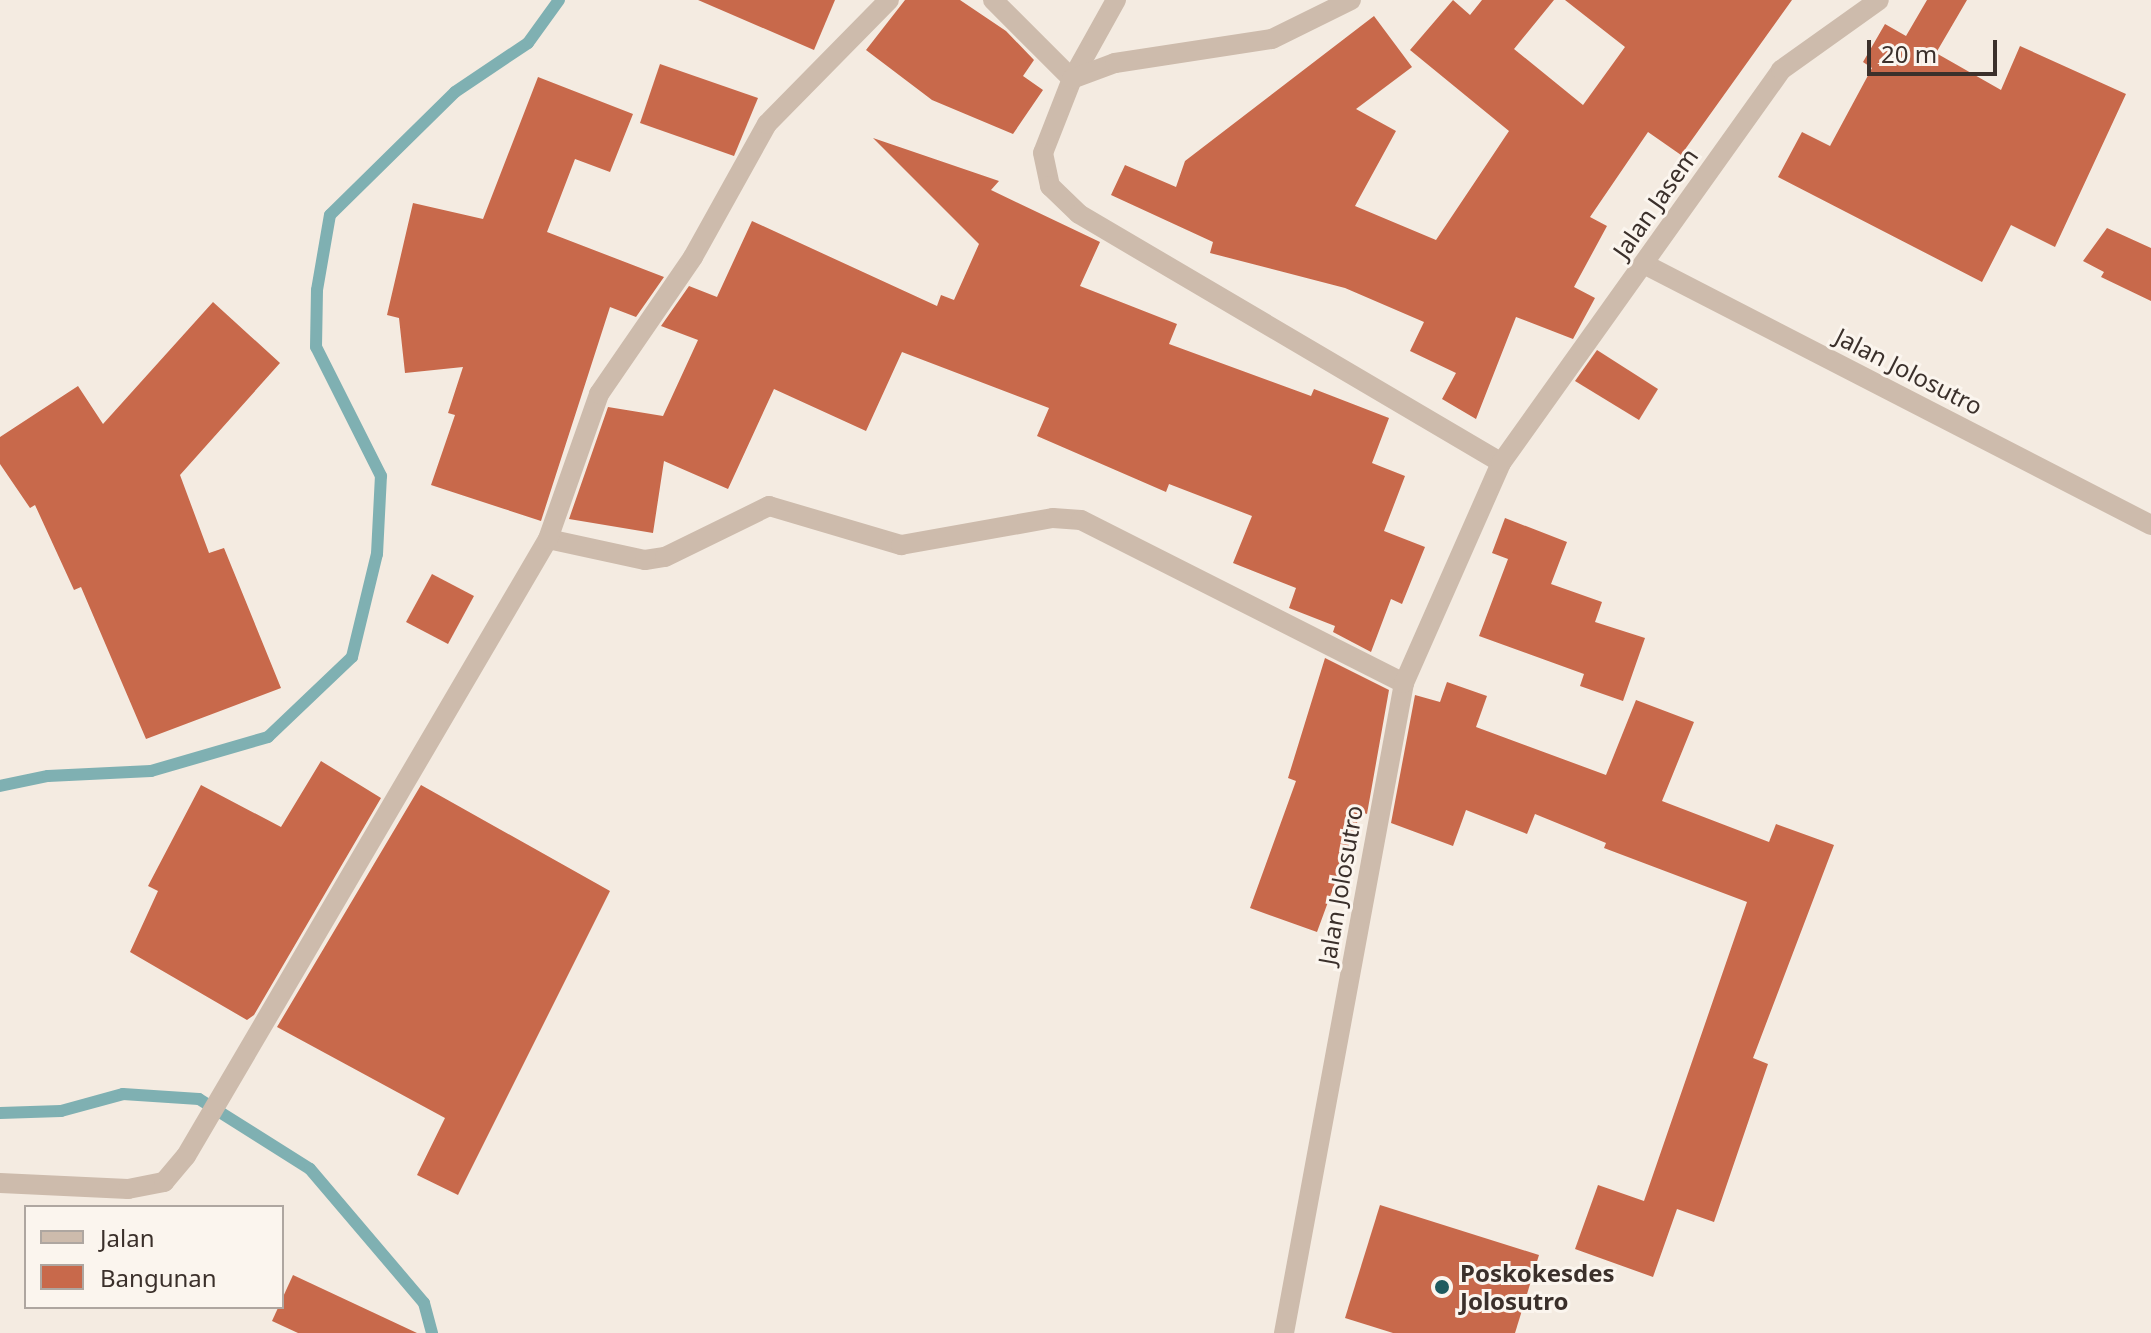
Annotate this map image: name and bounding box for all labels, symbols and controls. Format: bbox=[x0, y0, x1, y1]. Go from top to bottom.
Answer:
scale bar bbox=[1871, 24, 2001, 74]
text: 20 m bbox=[1881, 37, 1937, 70]
street label: Jalan Jasem bbox=[1606, 142, 1704, 264]
street label: Jalan Jolosutro bbox=[1831, 322, 1987, 420]
street label: Jalan Jolosutro bbox=[1312, 803, 1368, 967]
legend bbox=[24, 1205, 284, 1309]
text: Jalan bbox=[100, 1221, 155, 1254]
place label: Poskokesdes Jolosutro bbox=[1460, 1259, 1615, 1315]
text: Bangunan bbox=[100, 1261, 217, 1294]
marker: Poskokesdes Jolosutro bbox=[1431, 1276, 1453, 1298]

